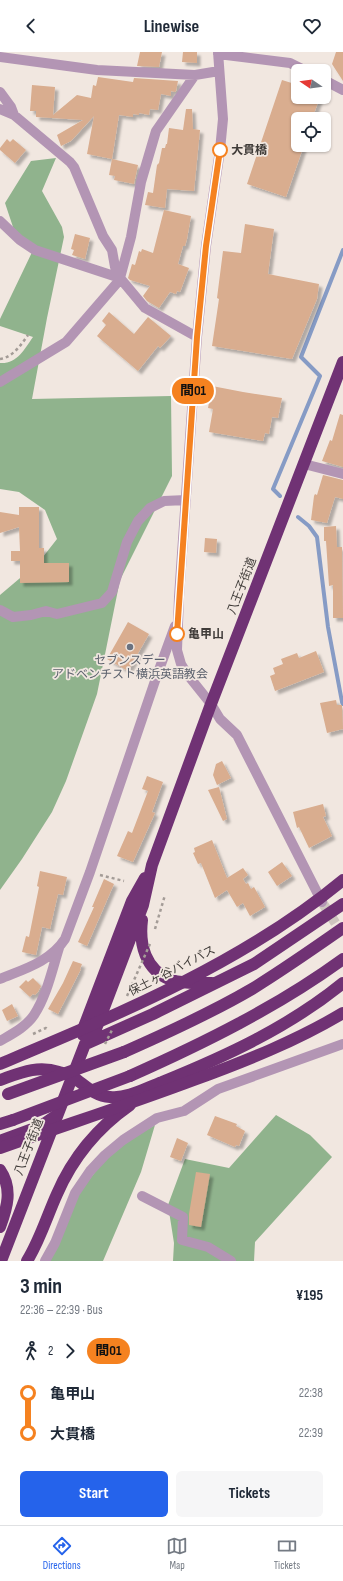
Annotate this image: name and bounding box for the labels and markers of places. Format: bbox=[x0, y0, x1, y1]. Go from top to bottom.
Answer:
marker: 大貫橋 bbox=[212, 142, 228, 158]
place label: 大貫橋 bbox=[231, 143, 268, 158]
marker: 亀甲山 bbox=[169, 626, 185, 642]
place label: 亀甲山 bbox=[188, 627, 224, 642]
marker: セブンスデー アドベンチスト横浜英語教会 bbox=[125, 642, 135, 652]
place label: セブンスデー アドベンチスト横浜英語教会 bbox=[52, 653, 208, 682]

